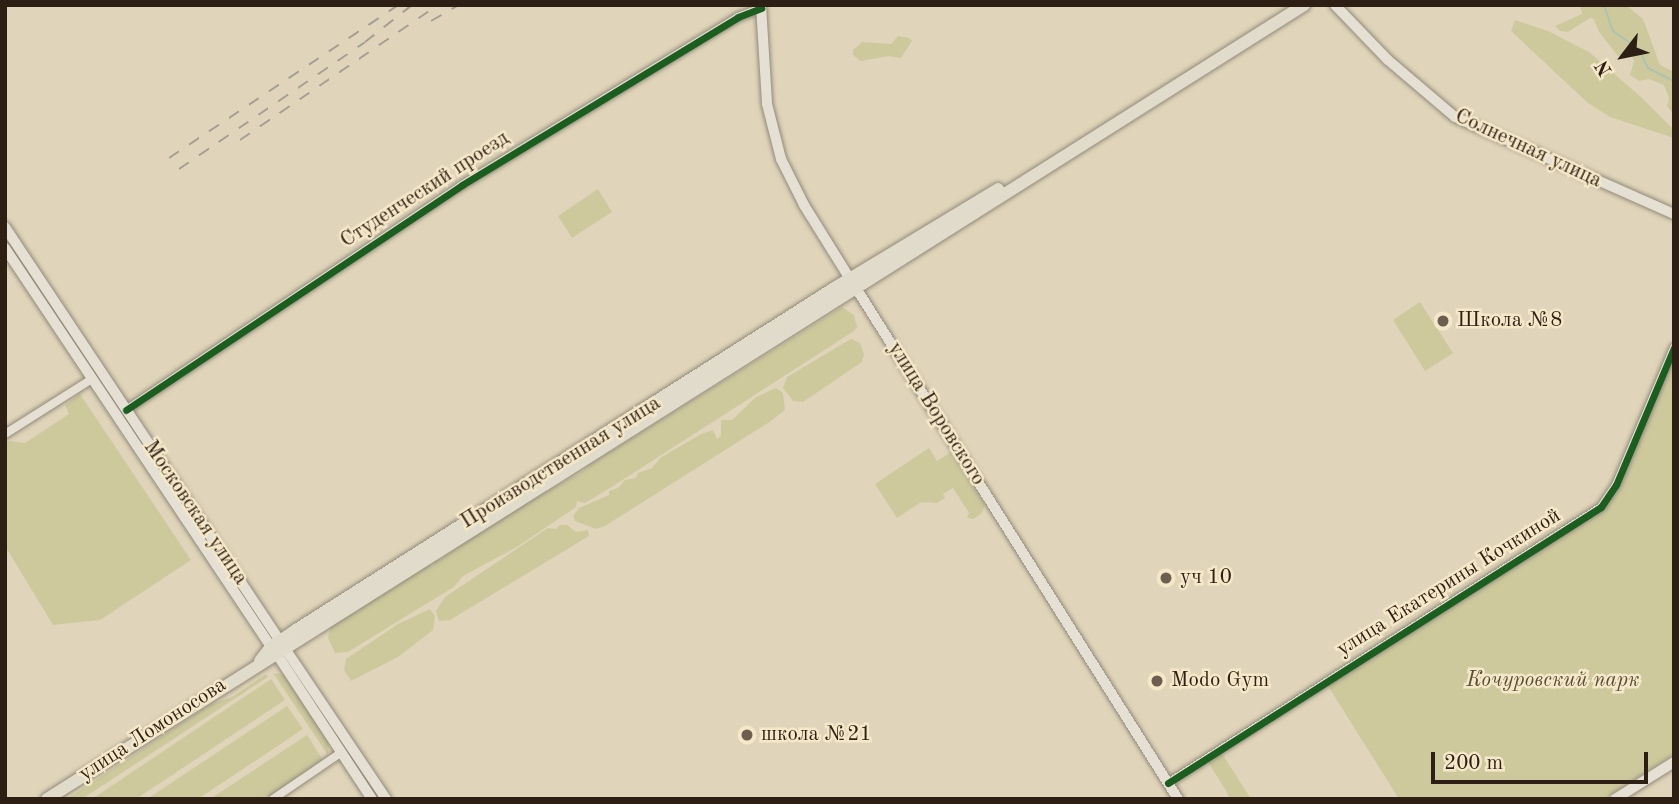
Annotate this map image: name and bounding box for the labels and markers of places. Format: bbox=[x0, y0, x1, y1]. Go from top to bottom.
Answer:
place label: Школа №8 bbox=[1457, 308, 1563, 334]
marker: Школа №8 bbox=[1435, 313, 1451, 329]
place label: уч 10 bbox=[1180, 565, 1232, 591]
marker: уч 10 bbox=[1158, 570, 1174, 586]
place label: Modo Gym bbox=[1171, 668, 1269, 694]
marker: Modo Gym bbox=[1149, 673, 1165, 689]
place label: школа №21 bbox=[761, 722, 872, 748]
marker: школа №21 bbox=[739, 727, 755, 743]

